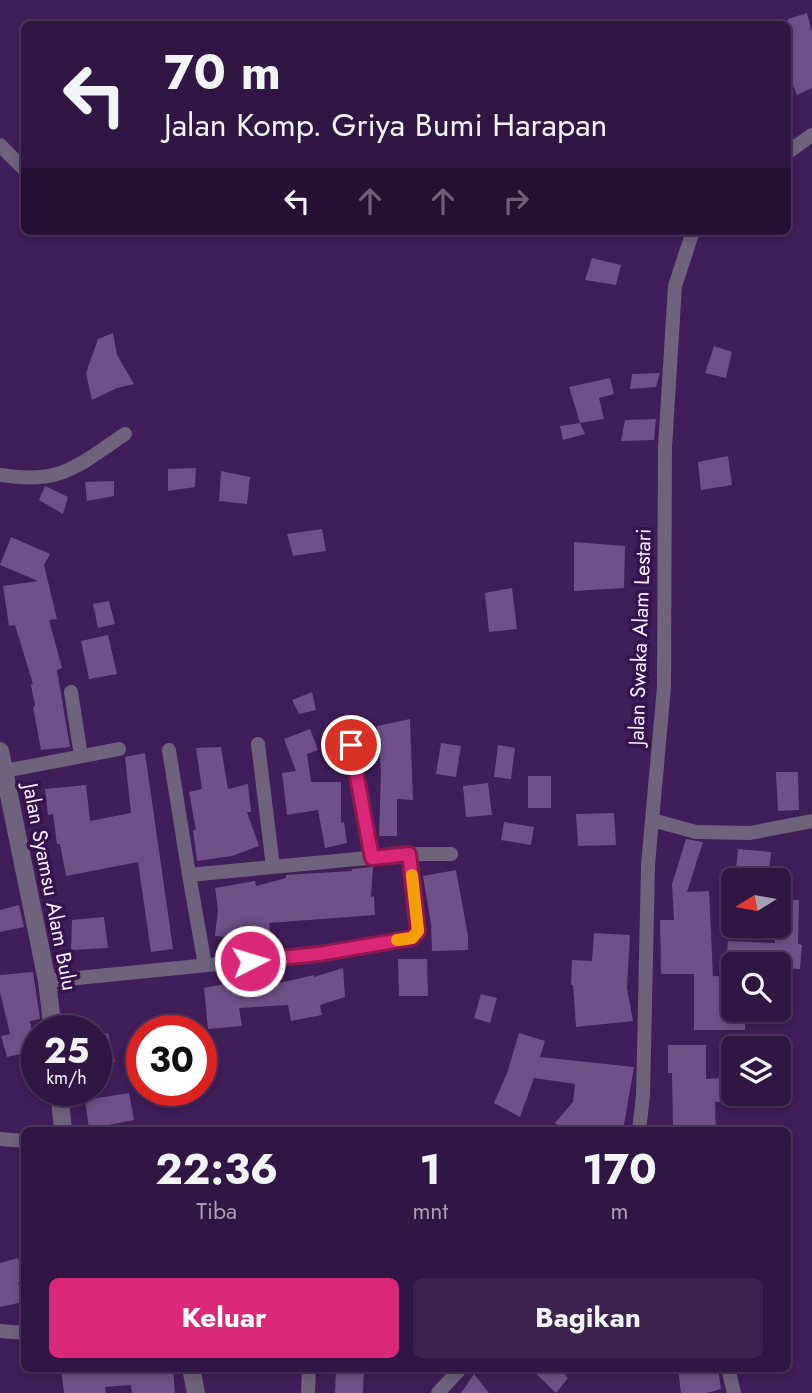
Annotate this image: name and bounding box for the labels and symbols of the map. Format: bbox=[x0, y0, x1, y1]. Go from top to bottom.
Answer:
street label: Jalan Swaka Alam Lestari bbox=[621, 528, 659, 749]
pin bbox=[321, 715, 381, 775]
street label: Jalan Syamsu Alam Bulu bbox=[15, 778, 85, 993]
north arrow bbox=[721, 868, 791, 938]
position arrow bbox=[213, 924, 287, 998]
speed limit sign: 30 bbox=[126, 1015, 217, 1106]

